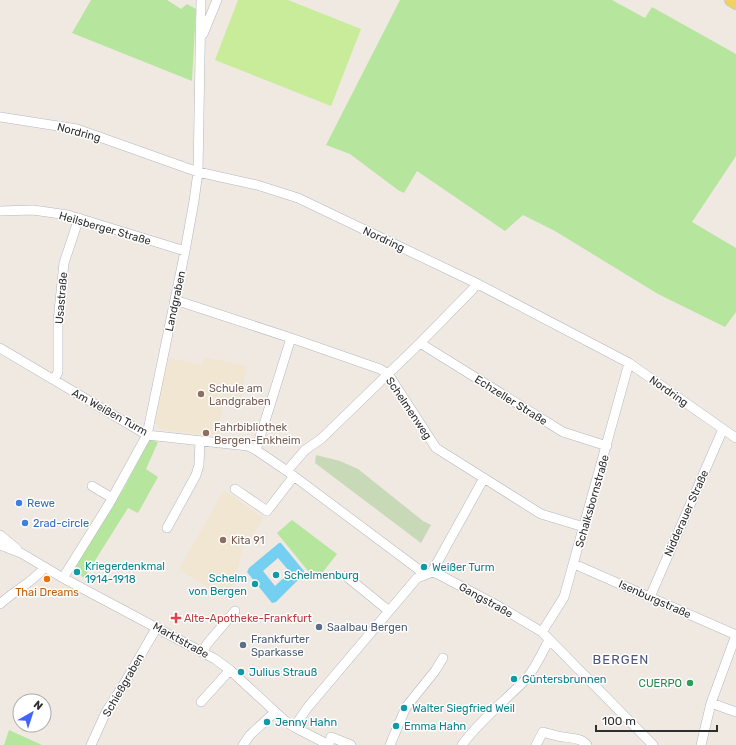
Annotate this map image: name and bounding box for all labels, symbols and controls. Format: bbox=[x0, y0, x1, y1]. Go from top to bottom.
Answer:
street label: Nordring bbox=[56, 120, 102, 145]
street label: Heilsberger Straße bbox=[57, 209, 152, 248]
street label: Nordring bbox=[361, 224, 407, 255]
street label: Landgraben bbox=[163, 270, 188, 333]
street label: Usastraße bbox=[53, 272, 70, 325]
street label: Echzeller Straße bbox=[472, 373, 549, 428]
street label: Nordring bbox=[647, 373, 691, 410]
street label: Schelmenweg bbox=[383, 375, 434, 442]
place label: Schule am Landgraben bbox=[209, 382, 271, 408]
street label: Am Weißen Turm bbox=[69, 386, 150, 439]
marker: Schule am Landgraben bbox=[196, 389, 206, 399]
place label: Fahrbibliothek Bergen-Enkheim bbox=[214, 421, 301, 447]
marker: Fahrbibliothek Bergen-Enkheim bbox=[201, 428, 211, 438]
street label: Schalksbornstraße bbox=[573, 453, 612, 549]
street label: Nidderauer Straße bbox=[662, 468, 711, 558]
place label: Rewe bbox=[27, 497, 55, 510]
marker: Rewe bbox=[14, 498, 24, 508]
place label: 2rad-circle bbox=[33, 517, 89, 530]
marker: 2rad-circle bbox=[20, 518, 30, 528]
place label: Kita 91 bbox=[231, 534, 265, 547]
marker: Kita 91 bbox=[218, 535, 228, 545]
place label: Kriegerdenkmal 1914-1918 bbox=[85, 560, 165, 586]
place label: Weißer Turm bbox=[432, 561, 495, 574]
marker: Weißer Turm bbox=[419, 562, 429, 572]
marker: Kriegerdenkmal 1914-1918 bbox=[72, 567, 82, 577]
place label: Schelmenburg bbox=[284, 569, 359, 582]
marker: Schelmenburg bbox=[271, 570, 281, 580]
place label: Schelm von Bergen bbox=[188, 572, 247, 598]
marker: Thai Dreams bbox=[42, 574, 52, 584]
street label: Isenburgstraße bbox=[617, 578, 693, 621]
marker: Schelm von Bergen bbox=[250, 579, 260, 589]
street label: Gangstraße bbox=[457, 580, 515, 621]
place label: Thai Dreams bbox=[15, 586, 79, 599]
place label: Alte-Apotheke-Frankfurt bbox=[184, 612, 313, 625]
marker: Alte-Apotheke-Frankfurt bbox=[171, 613, 181, 623]
street label: Marktstraße bbox=[151, 620, 211, 661]
place label: Saalbau Bergen bbox=[327, 621, 408, 634]
marker: Saalbau Bergen bbox=[314, 622, 324, 632]
place label: Frankfurter Sparkasse bbox=[251, 633, 310, 659]
marker: Frankfurter Sparkasse bbox=[238, 640, 248, 650]
street label: Schießgraben bbox=[100, 651, 147, 719]
district label: BERGEN bbox=[593, 652, 649, 667]
place label: Julius Strauß bbox=[249, 666, 317, 679]
marker: Julius Strauß bbox=[236, 667, 246, 677]
place label: Güntersbrunnen bbox=[522, 673, 606, 686]
marker: Güntersbrunnen bbox=[509, 674, 519, 684]
place label: CUERPO bbox=[639, 677, 682, 690]
marker: CUERPO bbox=[685, 678, 695, 688]
north arrow bbox=[12, 693, 52, 733]
text: N bbox=[31, 698, 45, 713]
place label: Walter Siegfried Weil bbox=[412, 702, 515, 715]
marker: Walter Siegfried Weil bbox=[399, 703, 409, 713]
scale bar bbox=[596, 707, 717, 733]
text: 100 m bbox=[602, 714, 636, 728]
place label: Jenny Hahn bbox=[275, 716, 337, 729]
marker: Jenny Hahn bbox=[262, 717, 272, 727]
place label: Emma Hahn bbox=[404, 720, 466, 733]
marker: Emma Hahn bbox=[391, 721, 401, 731]

